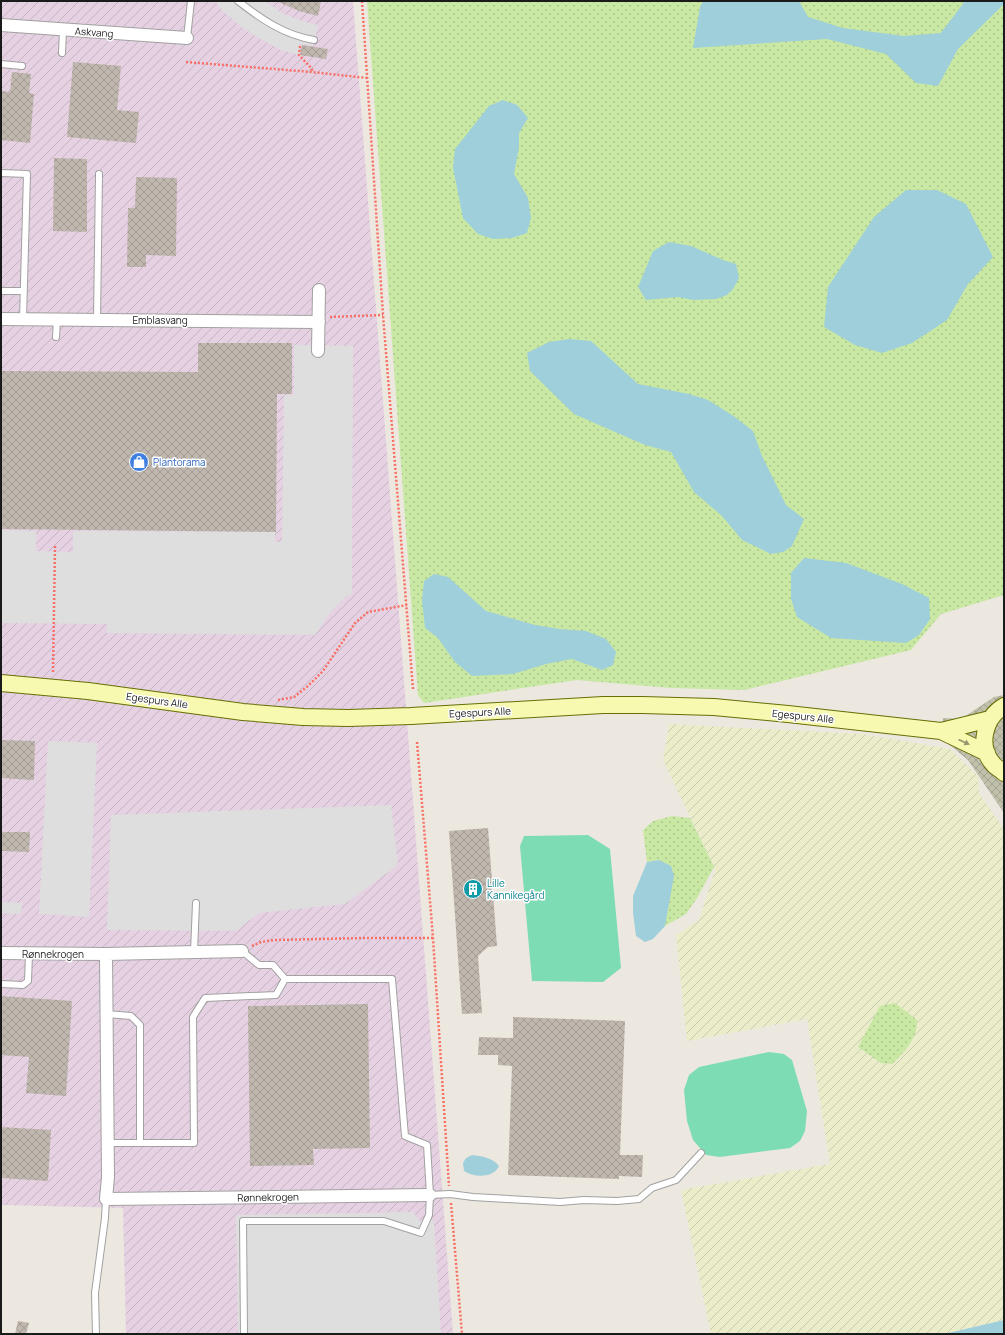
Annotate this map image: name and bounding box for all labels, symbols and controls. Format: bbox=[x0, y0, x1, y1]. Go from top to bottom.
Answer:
street label: Askvang bbox=[74, 24, 114, 40]
street label: Emblasvang bbox=[132, 313, 188, 327]
shop icon: Plantorama bbox=[128, 451, 150, 473]
place label: Plantorama bbox=[153, 455, 206, 469]
street label: Egespurs Alle bbox=[125, 689, 189, 711]
street label: Egespurs Alle bbox=[449, 703, 512, 721]
street label: Egespurs Alle bbox=[771, 706, 835, 726]
one-way arrow bbox=[958, 739, 970, 745]
place label: Lille Kannikegård bbox=[487, 876, 544, 902]
building icon: Lille Kannikegård bbox=[462, 878, 484, 900]
street label: Rønnekrogen bbox=[22, 947, 84, 961]
street label: Rønnekrogen bbox=[237, 1189, 299, 1205]

